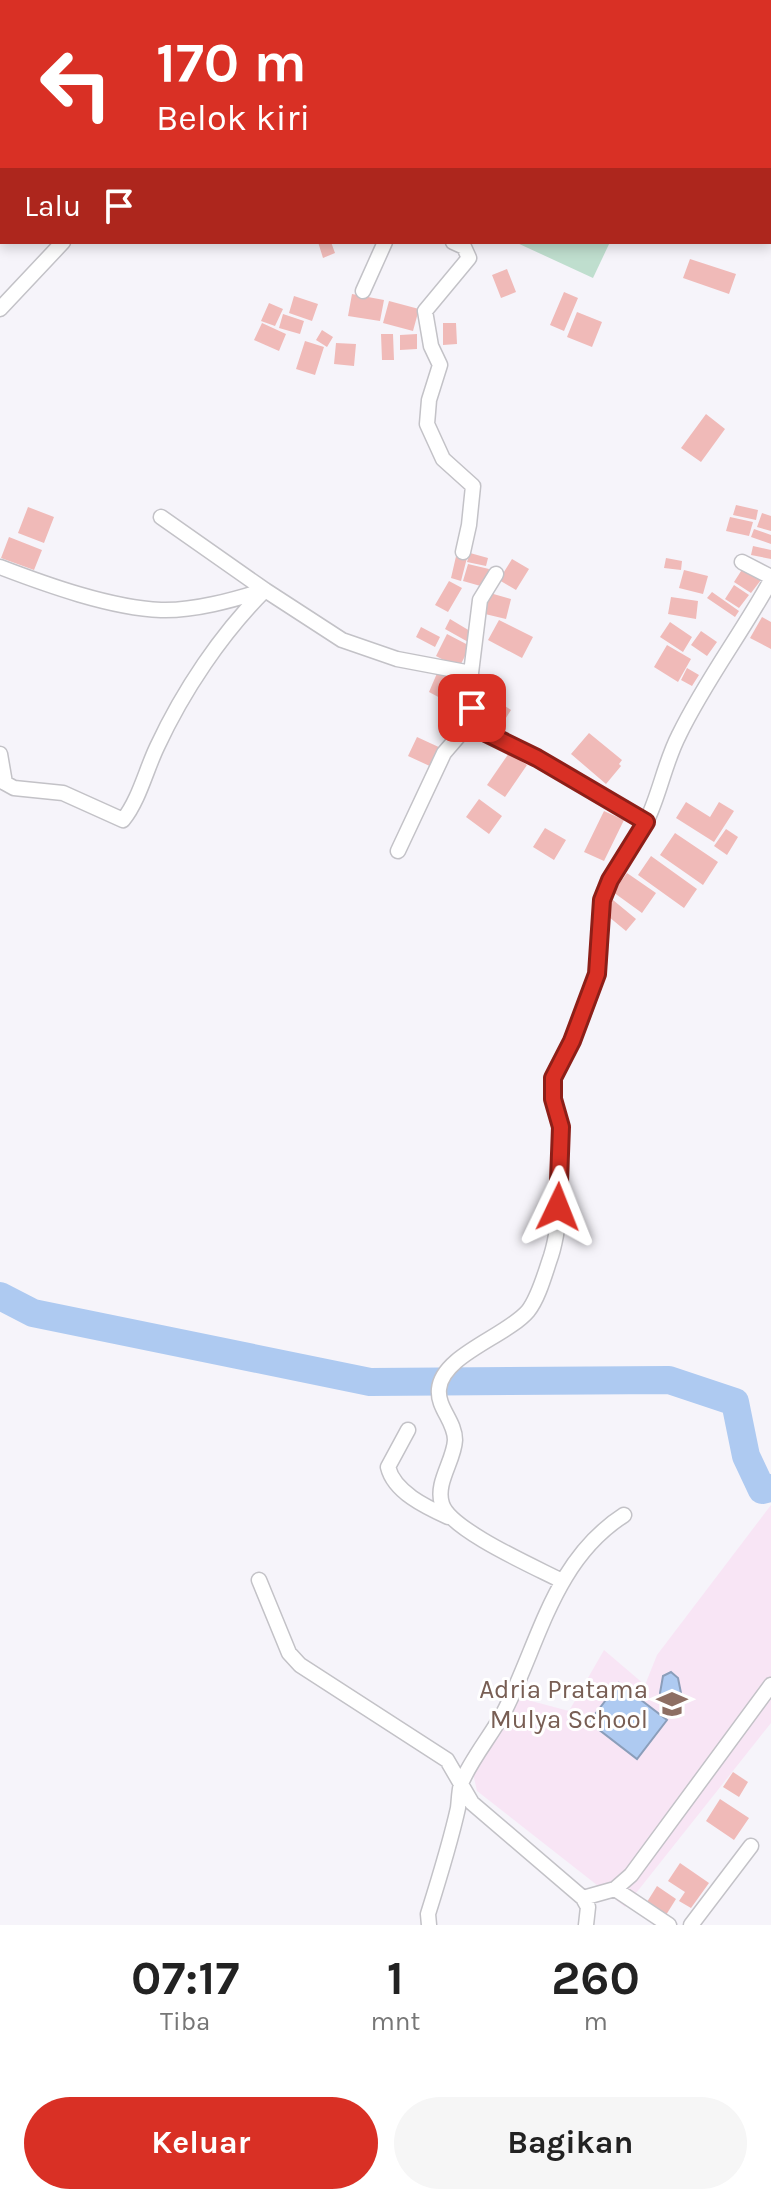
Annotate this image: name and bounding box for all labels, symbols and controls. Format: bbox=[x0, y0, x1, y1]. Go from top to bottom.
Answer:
text: 170 m bbox=[156, 30, 307, 95]
icon: left bbox=[24, 32, 128, 136]
text: Belok kiri bbox=[156, 97, 310, 139]
icon: arrive bbox=[97, 184, 141, 228]
text: Lalu bbox=[24, 188, 81, 224]
pin bbox=[438, 674, 506, 742]
icon: arrive bbox=[450, 686, 494, 730]
position arrow bbox=[516, 1165, 600, 1249]
place label: Adria Pratama Mulya School bbox=[479, 1674, 648, 1735]
school or university icon: Adria Pratama Mulya School bbox=[655, 1687, 689, 1721]
text: 07:17 bbox=[131, 1950, 239, 2006]
text: 1 bbox=[387, 1950, 404, 2006]
text: 260 bbox=[551, 1950, 640, 2006]
text: Tiba bbox=[160, 2006, 210, 2037]
text: mnt bbox=[370, 2006, 420, 2037]
text: m bbox=[583, 2006, 608, 2037]
button: Keluar bbox=[24, 2097, 378, 2189]
button: Bagikan bbox=[394, 2097, 747, 2189]

